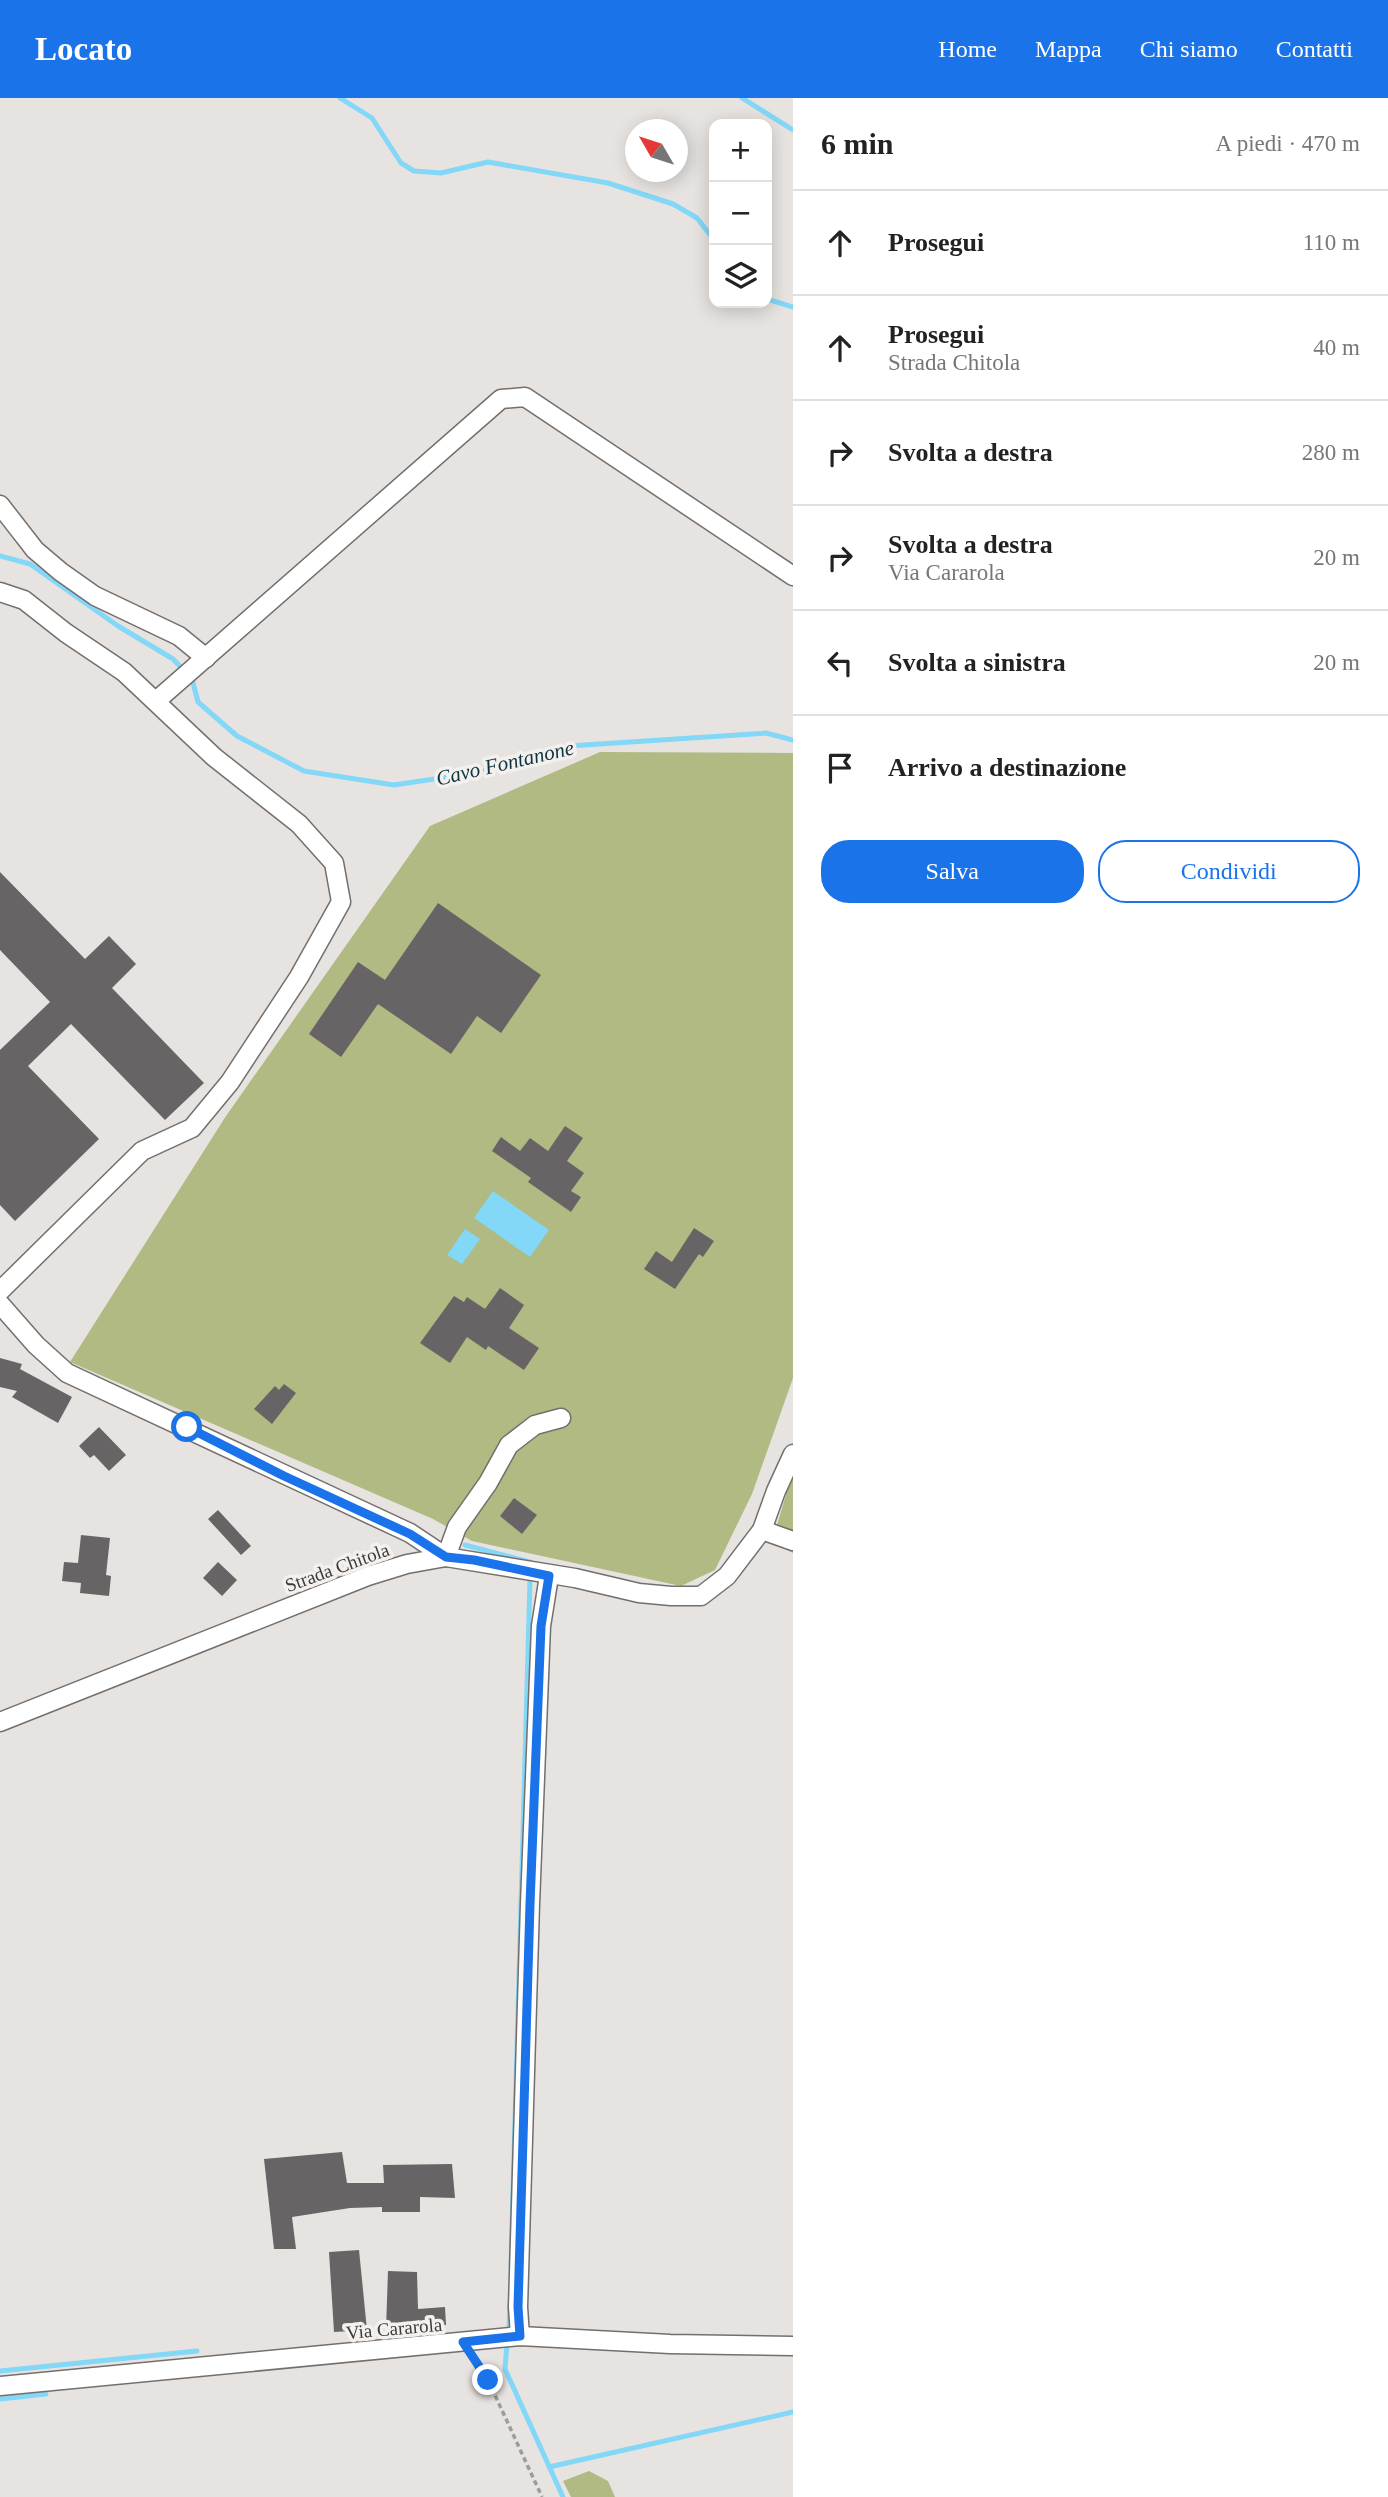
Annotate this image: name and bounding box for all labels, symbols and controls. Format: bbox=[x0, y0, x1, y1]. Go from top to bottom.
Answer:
text: Locato bbox=[35, 31, 132, 67]
text: Home bbox=[938, 36, 997, 62]
text: Mappa bbox=[1035, 36, 1102, 62]
text: Chi siamo bbox=[1140, 36, 1238, 62]
text: Contatti bbox=[1276, 36, 1353, 62]
north arrow bbox=[625, 119, 688, 182]
map controls bbox=[709, 119, 772, 308]
button: + bbox=[709, 119, 772, 182]
text: 6 min bbox=[821, 127, 894, 160]
text: A piedi · 470 m bbox=[1216, 131, 1360, 156]
button: − bbox=[709, 182, 772, 245]
icon: ahead bbox=[821, 224, 859, 262]
text: Prosegui bbox=[888, 228, 984, 257]
text: 110 m bbox=[1303, 230, 1360, 255]
button: layers bbox=[709, 245, 772, 308]
text: Prosegui bbox=[888, 320, 984, 349]
icon: ahead bbox=[821, 329, 859, 367]
text: 40 m bbox=[1313, 335, 1360, 360]
text: Strada Chitola bbox=[888, 350, 1020, 375]
icon: right bbox=[821, 434, 859, 472]
text: Svolta a destra bbox=[888, 438, 1053, 467]
text: 280 m bbox=[1302, 440, 1360, 465]
text: Svolta a destra bbox=[888, 530, 1053, 559]
icon: right bbox=[821, 539, 859, 577]
text: 20 m bbox=[1313, 545, 1360, 570]
text: Via Cararola bbox=[888, 560, 1005, 585]
icon: left bbox=[821, 644, 859, 682]
text: Svolta a sinistra bbox=[888, 648, 1066, 677]
text: 20 m bbox=[1313, 650, 1360, 675]
water label: Cavo Fontanone bbox=[434, 735, 576, 791]
icon: arrive bbox=[821, 749, 859, 787]
text: Arrivo a destinazione bbox=[888, 753, 1126, 782]
button: Salva bbox=[821, 840, 1084, 903]
button: Condividi bbox=[1098, 840, 1360, 903]
route start bbox=[171, 1411, 202, 1442]
street label: Strada Chitola bbox=[282, 1539, 393, 1596]
street label: Via Cararola bbox=[345, 2314, 444, 2343]
route end bbox=[472, 2364, 503, 2395]

